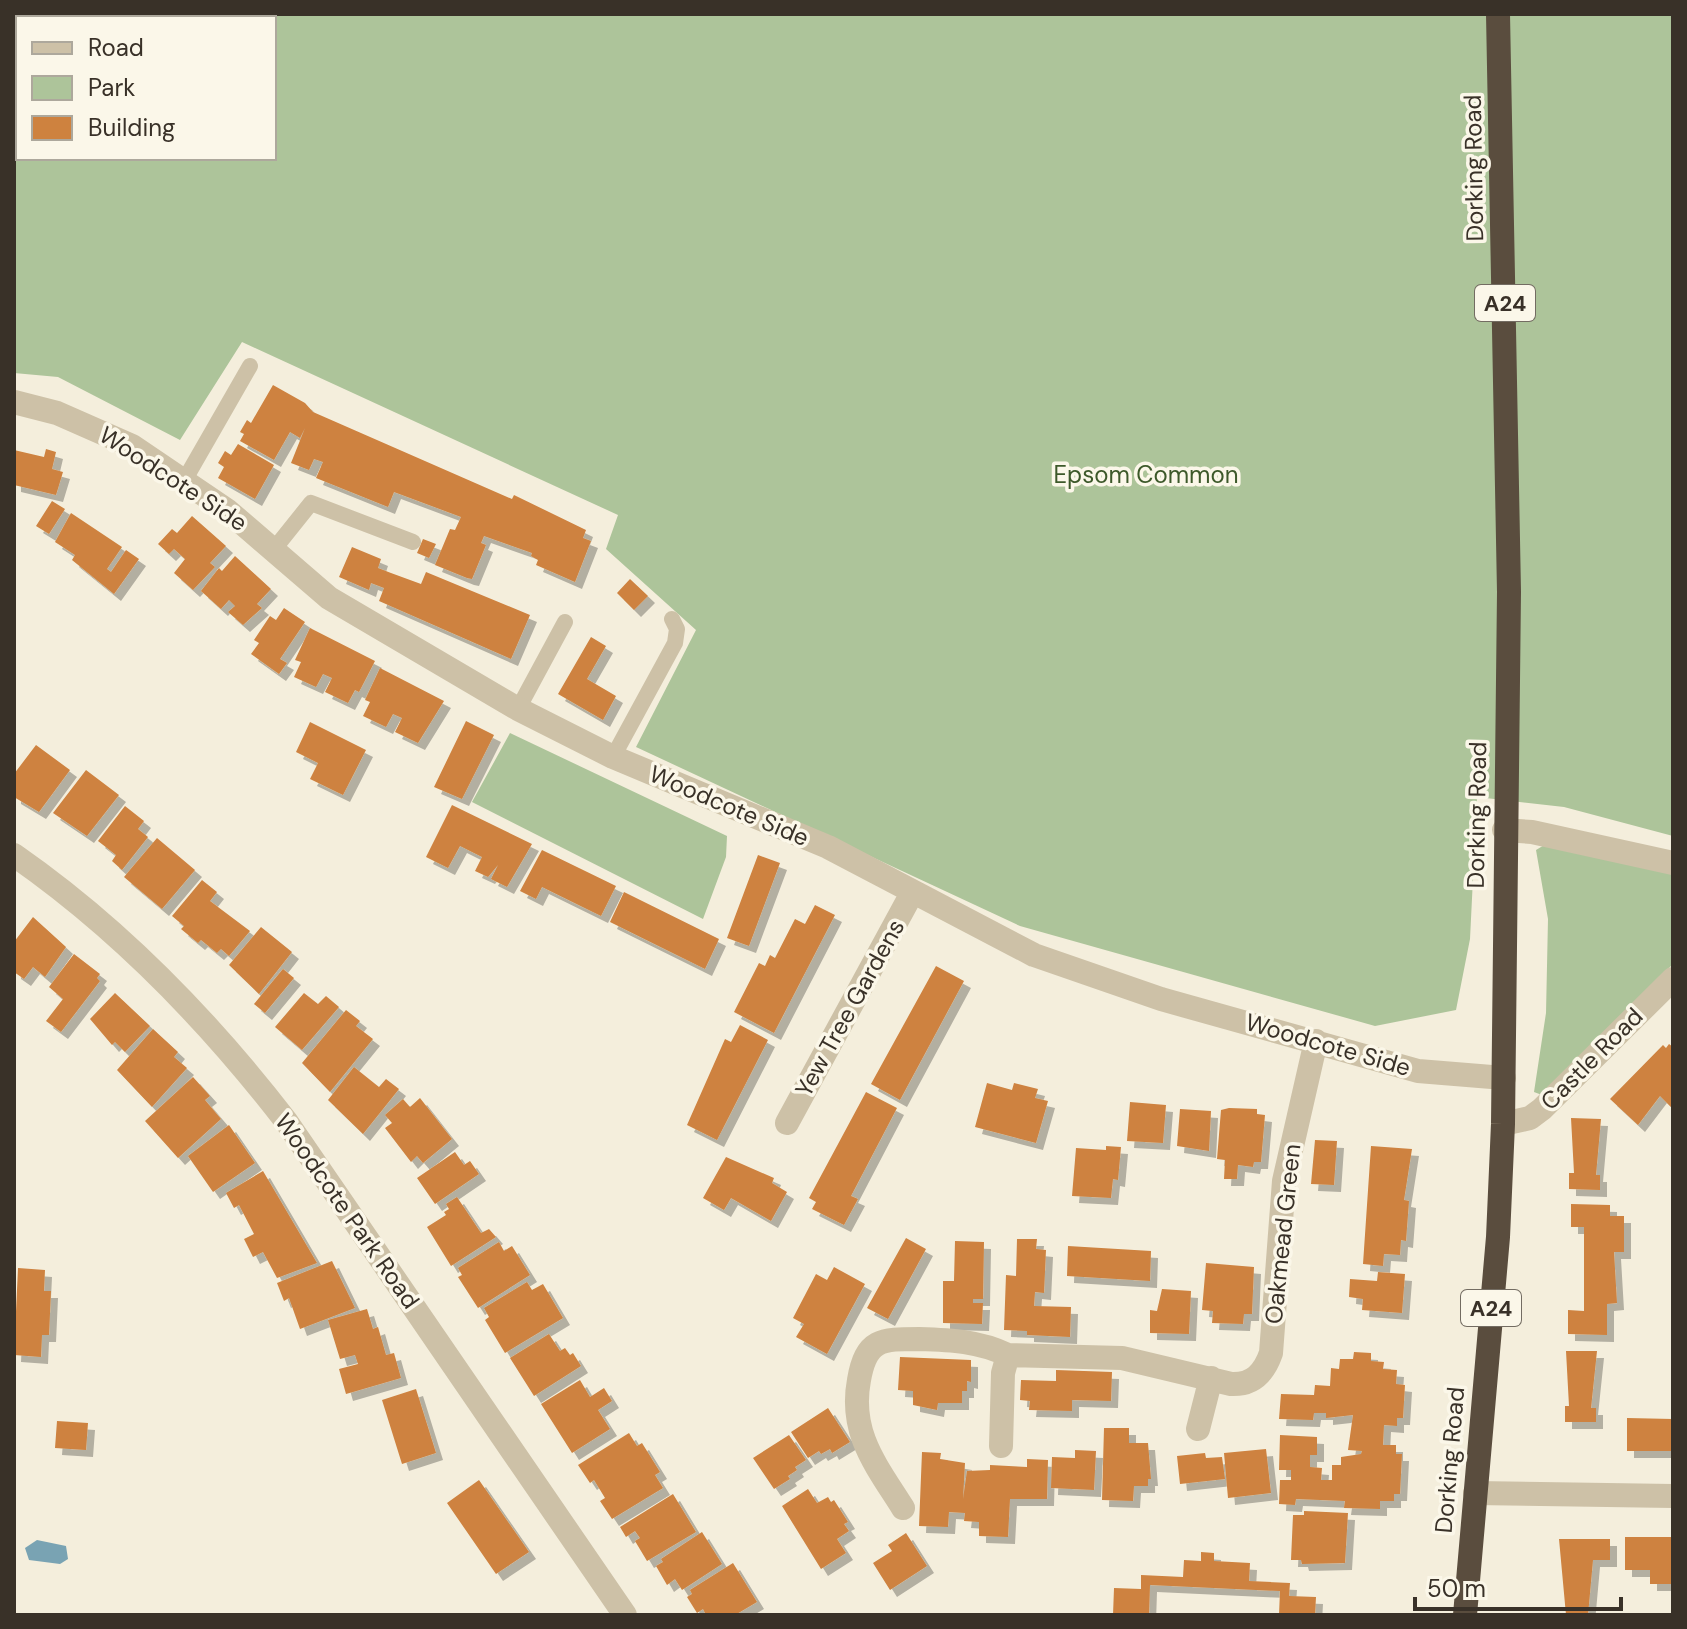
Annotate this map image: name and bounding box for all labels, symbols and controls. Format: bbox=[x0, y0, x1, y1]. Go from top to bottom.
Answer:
legend bbox=[16, 16, 276, 160]
text: Road bbox=[88, 32, 144, 63]
text: Park bbox=[88, 72, 135, 103]
street label: Dorking Road bbox=[1457, 94, 1490, 242]
text: Building bbox=[88, 112, 175, 143]
road number: A24 bbox=[1475, 285, 1535, 321]
street label: Woodcote Side bbox=[93, 419, 253, 538]
park label: Epsom Common bbox=[1054, 459, 1238, 490]
street label: Dorking Road bbox=[1460, 741, 1493, 889]
street label: Woodcote Side bbox=[645, 758, 814, 853]
street label: Yew Tree Gardens bbox=[788, 914, 911, 1102]
street label: Castle Road bbox=[1534, 1001, 1649, 1116]
street label: Woodcote Side bbox=[1242, 1006, 1414, 1083]
street label: Woodcote Park Road bbox=[268, 1107, 427, 1315]
street label: Oakmead Green bbox=[1258, 1142, 1307, 1326]
road number: A24 bbox=[1461, 1290, 1521, 1326]
street label: Dorking Road bbox=[1428, 1385, 1471, 1534]
scale bar bbox=[1415, 1561, 1621, 1611]
text: 50 m bbox=[1427, 1573, 1486, 1604]

